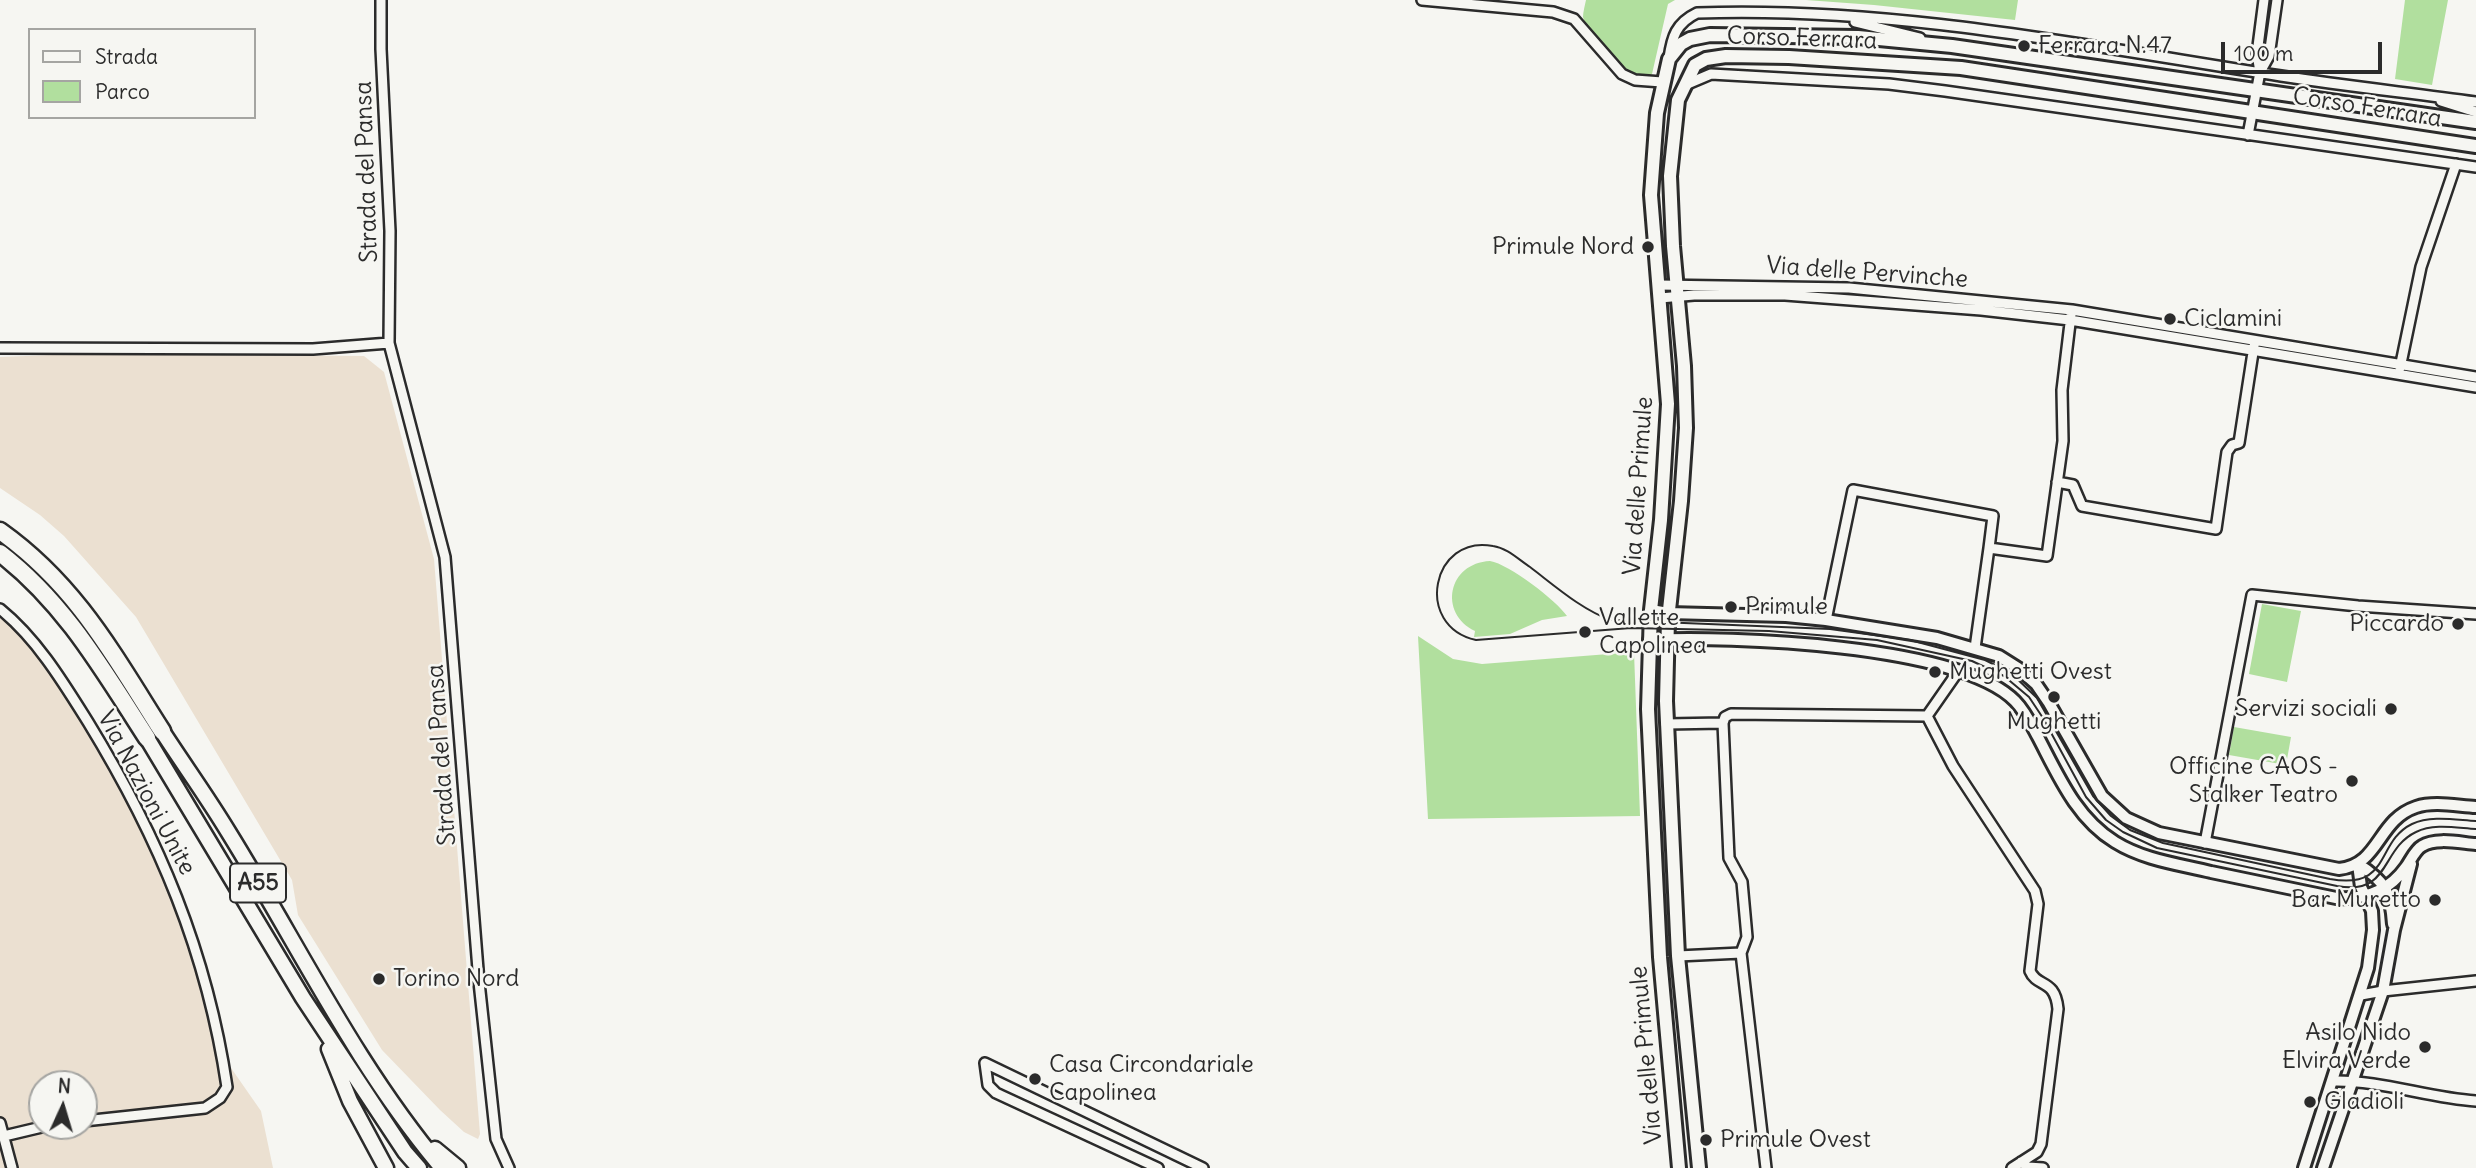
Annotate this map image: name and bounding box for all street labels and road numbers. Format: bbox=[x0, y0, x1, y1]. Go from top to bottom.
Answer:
street label: Corso Ferrara bbox=[1726, 22, 1878, 56]
street label: Strada del Pansa bbox=[349, 81, 385, 263]
street label: Corso Ferrara bbox=[2290, 82, 2444, 134]
street label: Via delle Pervinche bbox=[1765, 252, 1969, 294]
street label: Via delle Primule bbox=[1618, 396, 1660, 576]
street label: Strada del Pansa bbox=[421, 663, 463, 847]
street label: Via Nazioni Unite bbox=[91, 706, 201, 880]
road number: A55 bbox=[230, 863, 286, 902]
street label: Via delle Primule bbox=[1625, 965, 1669, 1145]

